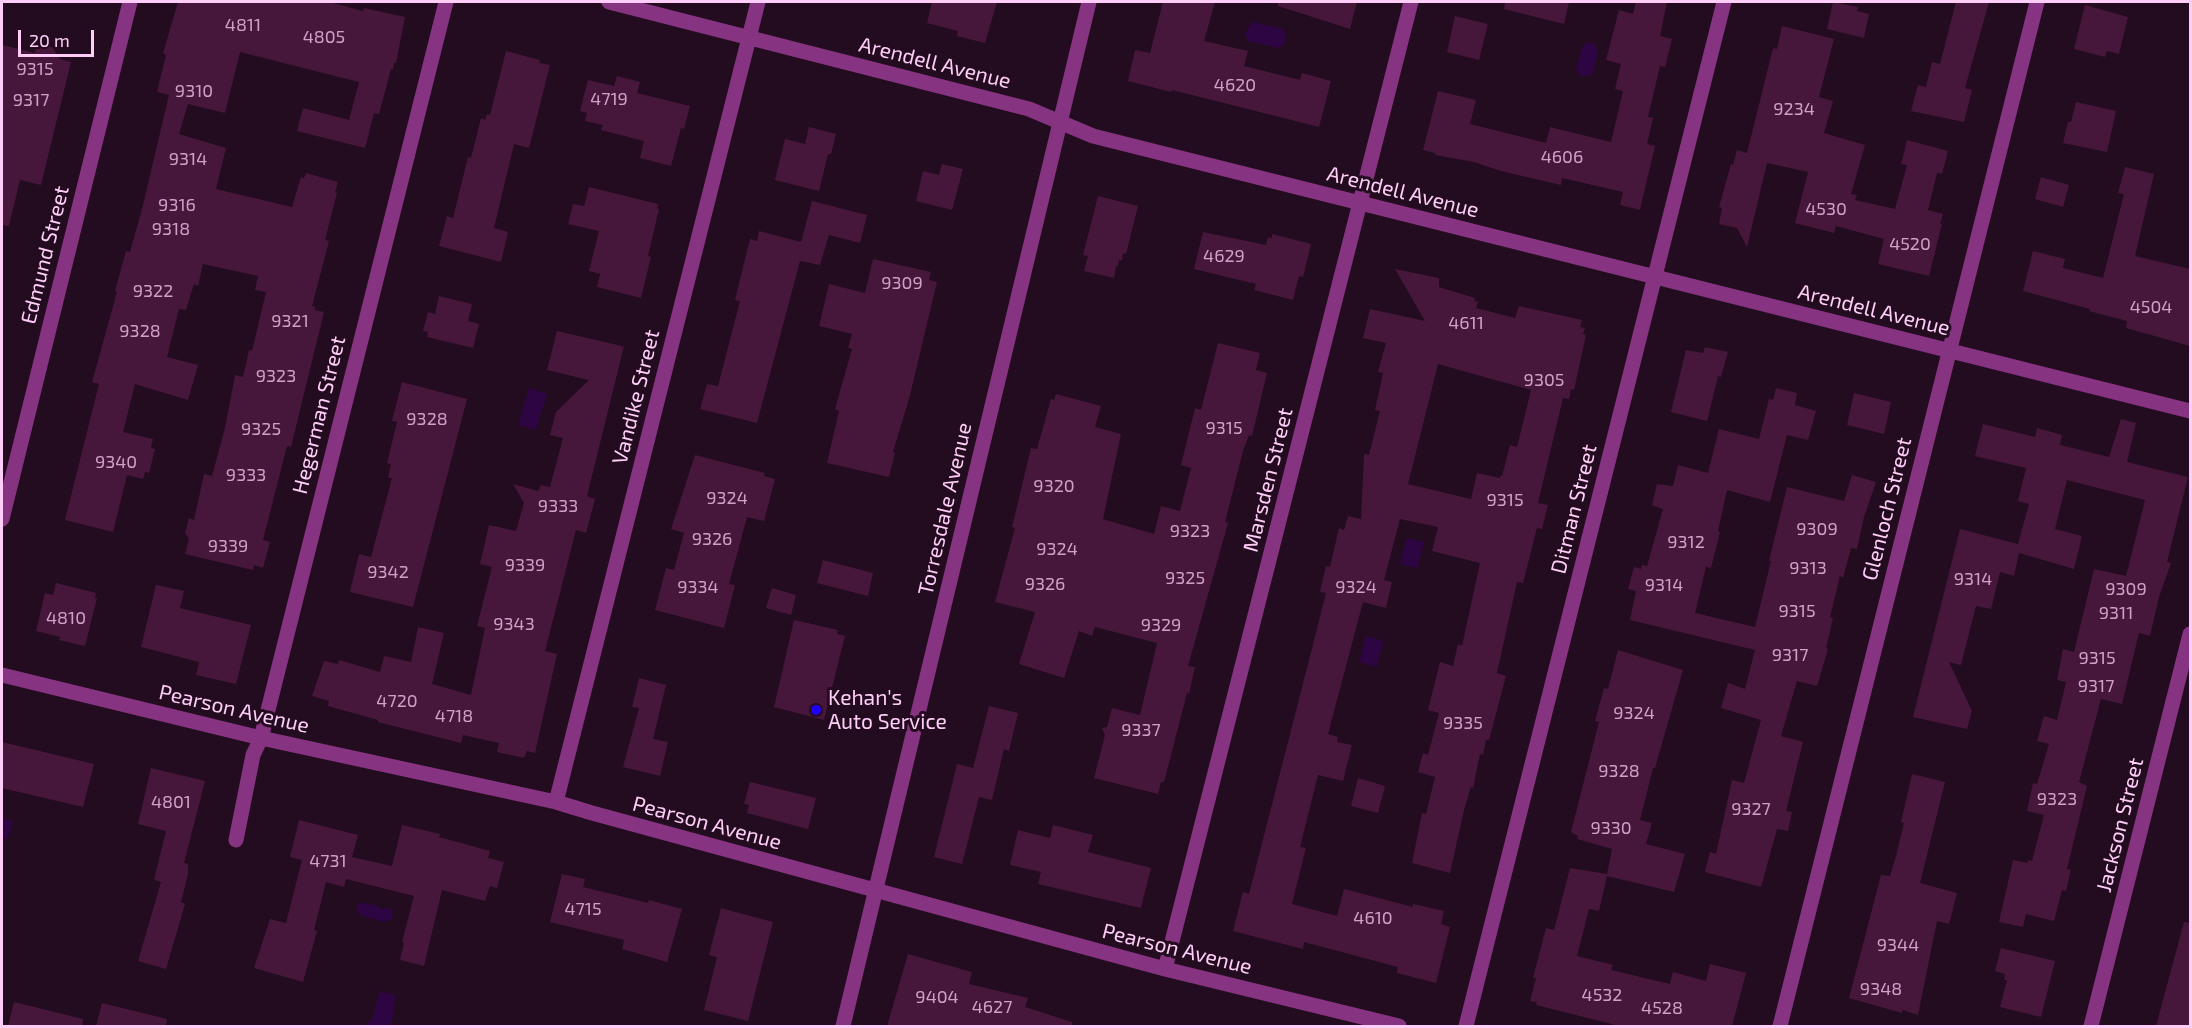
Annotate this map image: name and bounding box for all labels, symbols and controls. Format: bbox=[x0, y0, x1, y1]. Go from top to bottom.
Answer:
house number: 4811 bbox=[225, 14, 261, 36]
scale bar bbox=[21, 18, 98, 56]
house number: 4805 bbox=[303, 26, 345, 48]
text: 20 m bbox=[29, 29, 70, 51]
street label: Arendell Avenue bbox=[856, 32, 1014, 94]
house number: 9315 bbox=[16, 58, 54, 80]
house number: 4620 bbox=[1214, 74, 1256, 96]
house number: 9310 bbox=[175, 80, 213, 102]
house number: 4719 bbox=[590, 88, 628, 110]
house number: 9317 bbox=[13, 89, 49, 111]
house number: 9234 bbox=[1773, 98, 1815, 120]
house number: 4606 bbox=[1541, 146, 1583, 168]
house number: 9314 bbox=[169, 148, 207, 170]
street label: Arendell Avenue bbox=[1324, 161, 1482, 223]
street label: Edmund Street bbox=[16, 183, 74, 327]
house number: 9316 bbox=[158, 194, 196, 216]
house number: 4530 bbox=[1805, 198, 1847, 220]
house number: 9318 bbox=[152, 218, 190, 240]
house number: 4520 bbox=[1889, 233, 1931, 255]
house number: 4629 bbox=[1203, 245, 1245, 267]
house number: 9309 bbox=[881, 272, 923, 294]
street label: Arendell Avenue bbox=[1795, 279, 1953, 341]
house number: 9322 bbox=[133, 280, 173, 302]
house number: 4504 bbox=[2130, 296, 2172, 318]
house number: 9321 bbox=[271, 310, 309, 332]
house number: 4611 bbox=[1448, 312, 1484, 334]
house number: 9328 bbox=[119, 320, 161, 342]
street label: Vandike Street bbox=[607, 327, 665, 467]
street label: Hegerman Street bbox=[287, 333, 351, 497]
house number: 9323 bbox=[256, 365, 296, 387]
house number: 9305 bbox=[1524, 369, 1564, 391]
street label: Marsden Street bbox=[1238, 405, 1298, 555]
house number: 9328 bbox=[406, 408, 448, 430]
house number: 9315 bbox=[1205, 417, 1243, 439]
house number: 9325 bbox=[241, 418, 281, 440]
street label: Torresdale Avenue bbox=[913, 420, 977, 598]
street label: Glenloch Street bbox=[1857, 435, 1917, 583]
street label: Ditman Street bbox=[1546, 442, 1602, 576]
house number: 9340 bbox=[95, 451, 137, 473]
house number: 9333 bbox=[226, 464, 266, 486]
house number: 9320 bbox=[1033, 475, 1075, 497]
house number: 9324 bbox=[706, 487, 748, 509]
house number: 9315 bbox=[1486, 489, 1524, 511]
house number: 9333 bbox=[538, 495, 578, 517]
house number: 9309 bbox=[1796, 518, 1838, 540]
house number: 9323 bbox=[1170, 520, 1210, 542]
house number: 9326 bbox=[692, 528, 732, 550]
house number: 9312 bbox=[1667, 531, 1705, 553]
house number: 9339 bbox=[208, 535, 248, 557]
house number: 9324 bbox=[1036, 538, 1078, 560]
house number: 9339 bbox=[505, 554, 545, 576]
house number: 9313 bbox=[1789, 557, 1827, 579]
house number: 9342 bbox=[367, 561, 409, 583]
house number: 9325 bbox=[1165, 567, 1205, 589]
house number: 9314 bbox=[1954, 568, 1992, 590]
house number: 9326 bbox=[1025, 573, 1065, 595]
house number: 9314 bbox=[1645, 574, 1683, 596]
house number: 9334 bbox=[677, 576, 719, 598]
house number: 9324 bbox=[1335, 576, 1377, 598]
house number: 9309 bbox=[2105, 578, 2147, 600]
house number: 9315 bbox=[1778, 600, 1816, 622]
house number: 9311 bbox=[2099, 602, 2133, 624]
house number: 4810 bbox=[46, 607, 86, 629]
house number: 9343 bbox=[493, 613, 535, 635]
house number: 9329 bbox=[1141, 614, 1181, 636]
house number: 9317 bbox=[1772, 644, 1808, 666]
house number: 9315 bbox=[2078, 647, 2116, 669]
house number: 9317 bbox=[2078, 675, 2114, 697]
street label: Pearson Avenue bbox=[156, 679, 312, 739]
place label: Kehan's Auto Service bbox=[828, 685, 947, 735]
house number: 4720 bbox=[376, 690, 418, 712]
house number: 9324 bbox=[1613, 702, 1655, 724]
marker: Kehan's Auto Service bbox=[809, 703, 823, 717]
house number: 4718 bbox=[435, 705, 473, 727]
house number: 9335 bbox=[1443, 712, 1483, 734]
house number: 9337 bbox=[1121, 719, 1161, 741]
street label: Jackson Street bbox=[2091, 755, 2149, 895]
house number: 9328 bbox=[1598, 760, 1640, 782]
house number: 9323 bbox=[2037, 788, 2077, 810]
house number: 4801 bbox=[151, 791, 191, 813]
street label: Pearson Avenue bbox=[630, 791, 784, 855]
house number: 9327 bbox=[1731, 798, 1771, 820]
house number: 9330 bbox=[1590, 817, 1632, 839]
house number: 4731 bbox=[309, 850, 347, 872]
house number: 4715 bbox=[564, 898, 602, 920]
house number: 4610 bbox=[1353, 907, 1393, 929]
street label: Pearson Avenue bbox=[1100, 918, 1254, 980]
house number: 9344 bbox=[1877, 934, 1919, 956]
house number: 9348 bbox=[1860, 978, 1902, 1000]
house number: 4532 bbox=[1582, 984, 1622, 1006]
house number: 9404 bbox=[915, 986, 959, 1008]
house number: 4627 bbox=[972, 996, 1012, 1018]
house number: 4528 bbox=[1641, 997, 1683, 1019]

